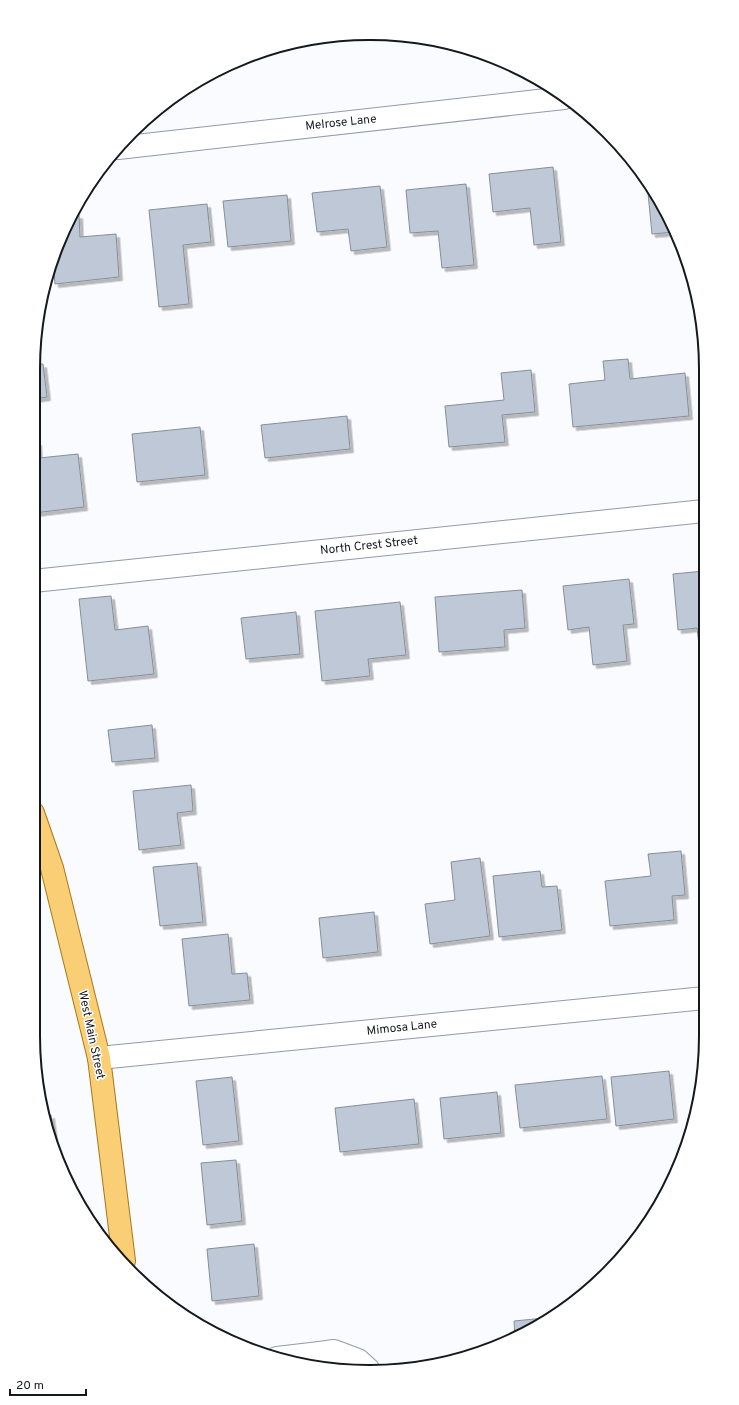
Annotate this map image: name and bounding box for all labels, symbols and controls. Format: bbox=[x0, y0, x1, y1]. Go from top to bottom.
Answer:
street label: Melrose Lane bbox=[305, 111, 377, 135]
street label: North Crest Street bbox=[319, 533, 419, 559]
street label: West Main Street bbox=[74, 989, 108, 1081]
street label: Mimosa Lane bbox=[366, 1016, 438, 1040]
scale bar bbox=[10, 1371, 86, 1397]
text: 20 m bbox=[16, 1378, 44, 1394]

